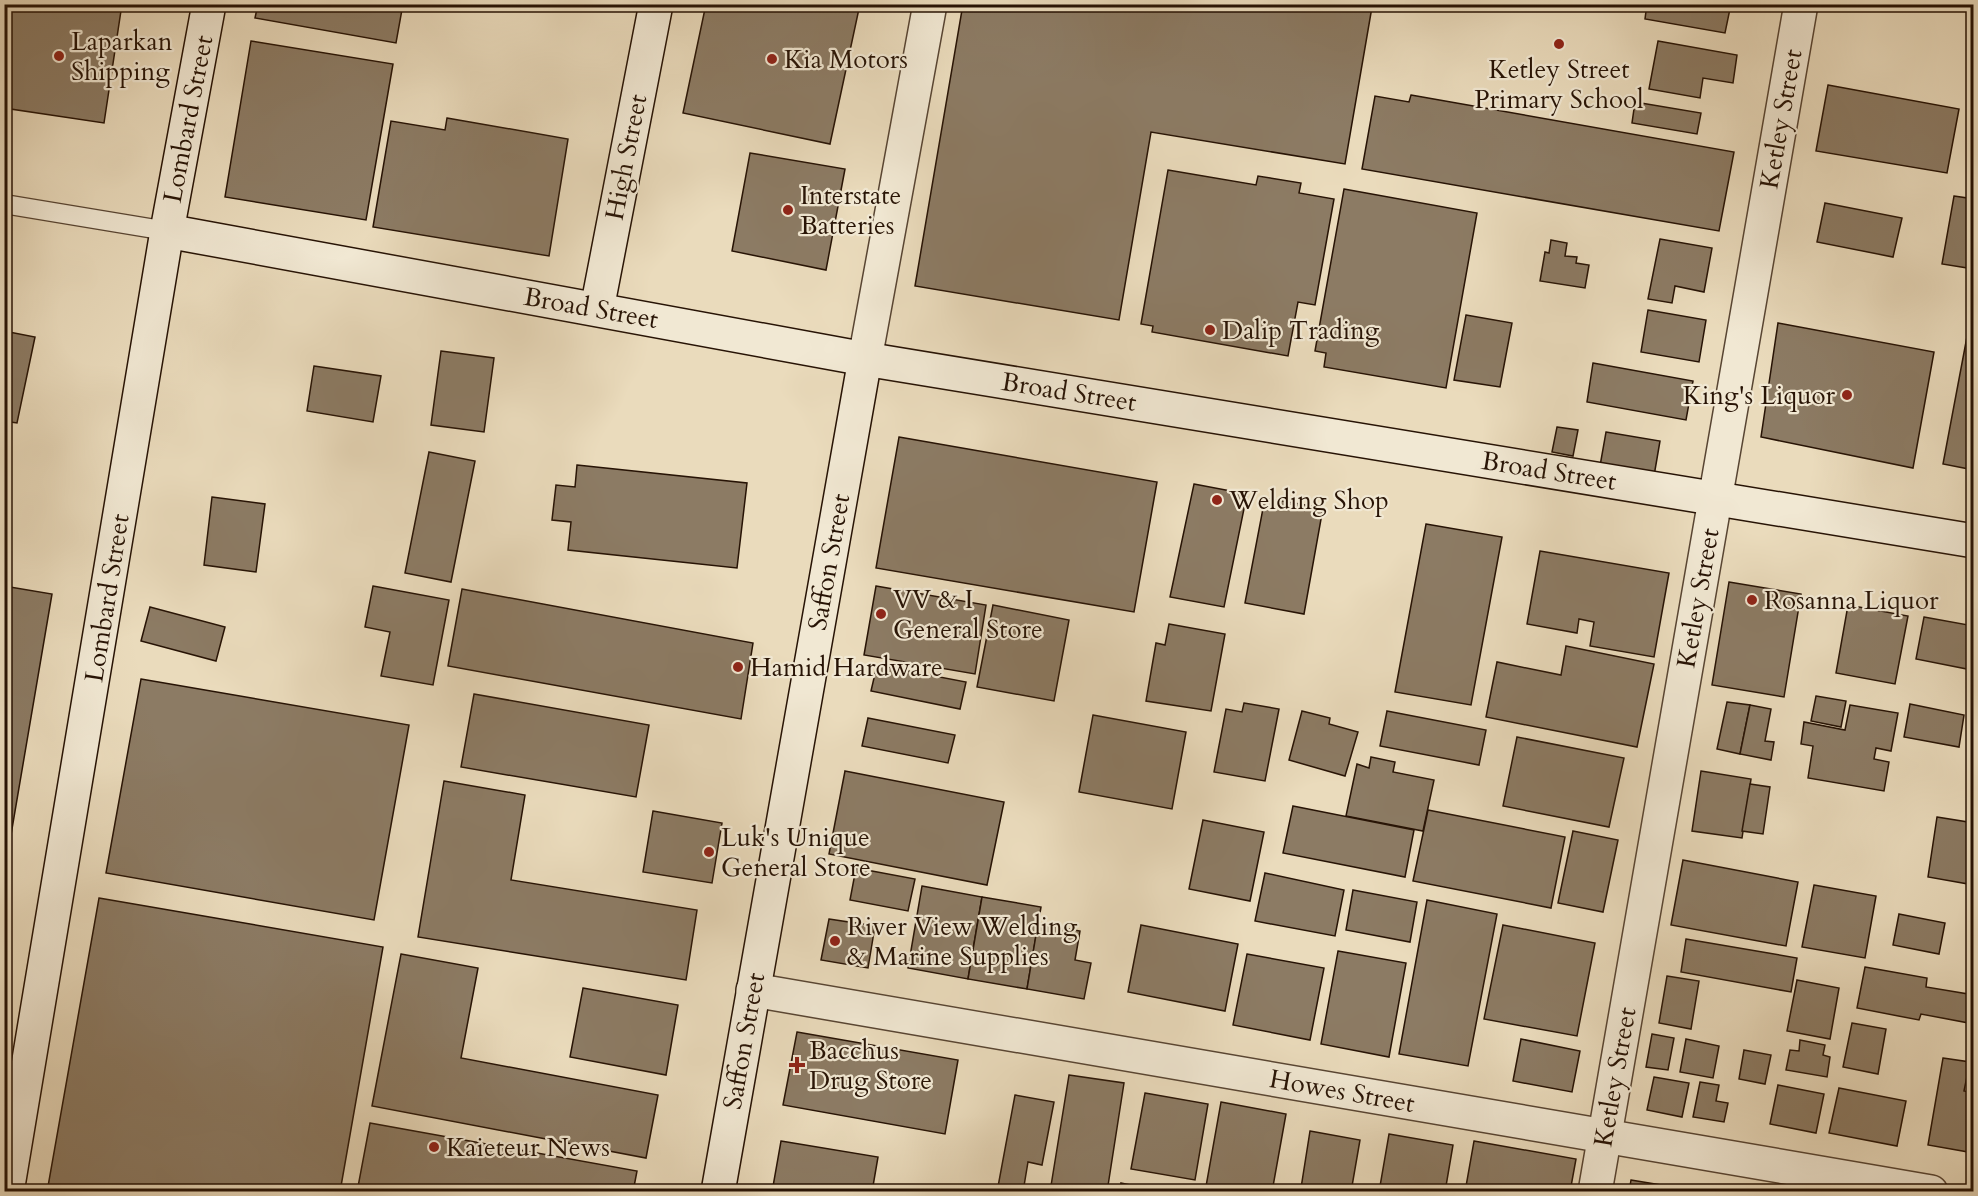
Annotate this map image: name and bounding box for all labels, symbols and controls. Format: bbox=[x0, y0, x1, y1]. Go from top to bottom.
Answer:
place label: Laparkan Shipping bbox=[71, 24, 173, 89]
street label: Lombard Street bbox=[155, 32, 221, 206]
marker: Ketley Street Primary School bbox=[1552, 37, 1566, 51]
place label: Kia Motors bbox=[784, 42, 908, 77]
street label: Ketley Street bbox=[1752, 47, 1810, 191]
marker: Laparkan Shipping bbox=[52, 49, 66, 63]
marker: Kia Motors bbox=[765, 52, 779, 66]
place label: Ketley Street Primary School bbox=[1474, 52, 1644, 117]
street label: High Street bbox=[597, 91, 655, 223]
place label: Interstate Batteries bbox=[800, 178, 901, 243]
marker: Interstate Batteries bbox=[781, 203, 795, 217]
street label: Broad Street bbox=[521, 279, 661, 337]
place label: Dalip Trading bbox=[1222, 313, 1380, 348]
marker: Dalip Trading bbox=[1203, 323, 1217, 337]
street label: Broad Street bbox=[999, 364, 1139, 420]
place label: King's Liquor bbox=[1683, 378, 1836, 413]
marker: King's Liquor bbox=[1840, 388, 1854, 402]
street label: Broad Street bbox=[1479, 443, 1619, 499]
place label: Welding Shop bbox=[1228, 483, 1389, 518]
street label: Saffon Street bbox=[800, 491, 858, 633]
marker: Welding Shop bbox=[1210, 493, 1224, 507]
street label: Lombard Street bbox=[76, 511, 138, 685]
street label: Ketley Street bbox=[1669, 526, 1727, 670]
place label: VV & I General Store bbox=[893, 582, 1043, 647]
place label: Rosanna Liquor bbox=[1764, 583, 1939, 618]
marker: Rosanna Liquor bbox=[1745, 593, 1759, 607]
marker: VV & I General Store bbox=[874, 607, 888, 621]
place label: Hamid Hardware bbox=[750, 650, 943, 685]
marker: Hamid Hardware bbox=[731, 660, 745, 674]
place label: Luk's Unique General Store bbox=[721, 820, 871, 885]
marker: Luk's Unique General Store bbox=[702, 845, 716, 859]
place label: River View Welding & Marine Supplies bbox=[847, 909, 1078, 974]
marker: River View Welding & Marine Supplies bbox=[828, 934, 842, 948]
street label: Saffon Street bbox=[715, 970, 773, 1112]
street label: Ketley Street bbox=[1586, 1005, 1644, 1149]
place label: Bacchus Drug Store bbox=[809, 1033, 932, 1098]
marker: Bacchus Drug Store bbox=[790, 1058, 804, 1072]
street label: Howes Street bbox=[1267, 1061, 1417, 1121]
place label: Kaieteur News bbox=[446, 1130, 610, 1165]
marker: Kaieteur News bbox=[427, 1140, 441, 1154]

